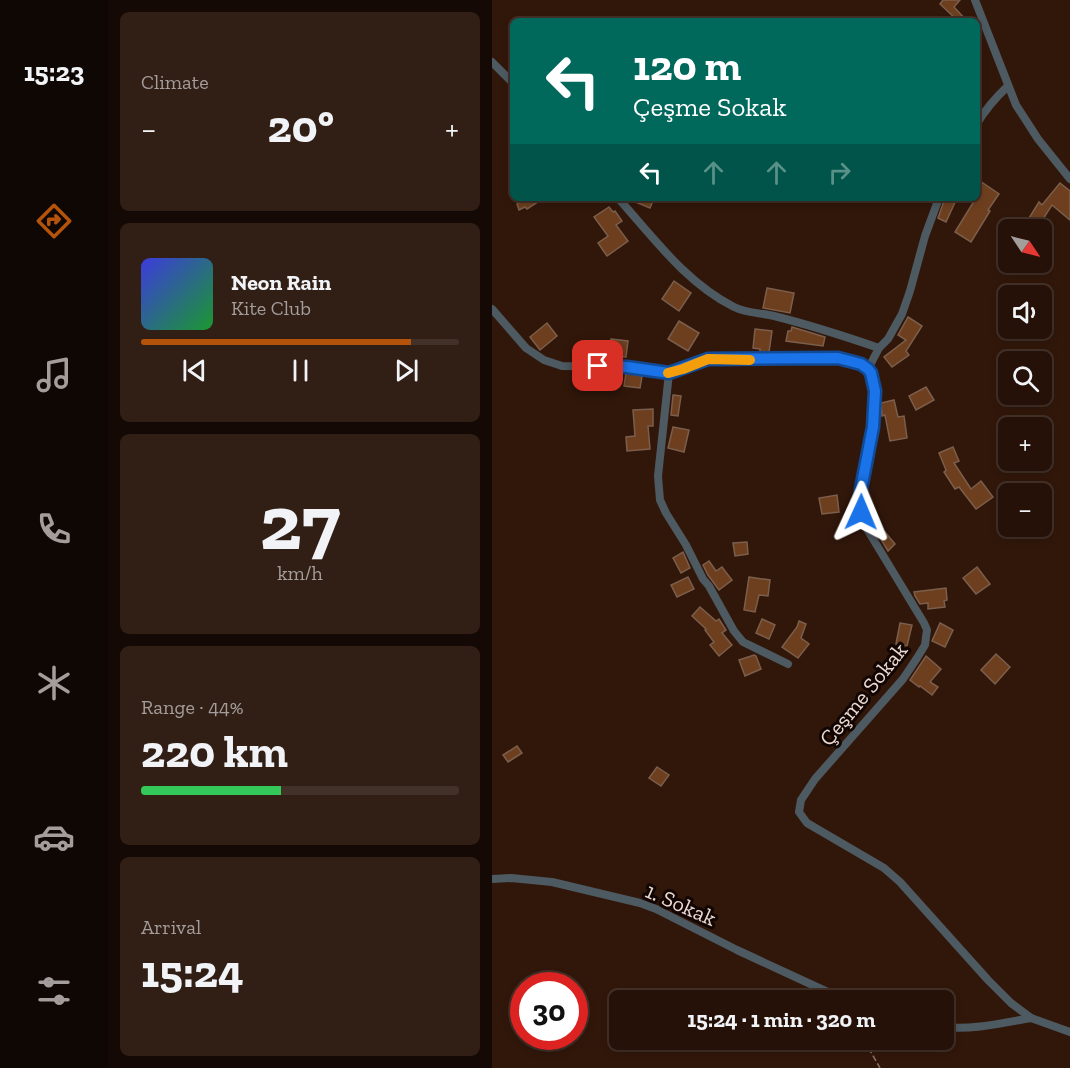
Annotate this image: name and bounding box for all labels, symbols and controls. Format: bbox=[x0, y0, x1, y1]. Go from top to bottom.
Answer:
text: 120 m bbox=[633, 40, 741, 91]
icon: left bbox=[534, 42, 612, 120]
text: 15:23 bbox=[24, 56, 84, 88]
text: Climate bbox=[141, 70, 209, 94]
text: Çeşme Sokak bbox=[633, 91, 786, 123]
text: 20° bbox=[268, 100, 334, 154]
text: − bbox=[141, 109, 156, 148]
text: + bbox=[445, 109, 459, 148]
icon: left bbox=[634, 156, 667, 189]
icon: ahead bbox=[697, 156, 730, 189]
icon: ahead bbox=[760, 156, 793, 189]
icon: right bbox=[823, 156, 856, 189]
icon: directions bbox=[33, 200, 75, 242]
north arrow bbox=[998, 219, 1052, 273]
map controls bbox=[998, 219, 1052, 537]
text: Neon Rain bbox=[231, 269, 331, 296]
button: sound bbox=[998, 285, 1052, 339]
text: Kite Club bbox=[231, 296, 311, 320]
pin bbox=[572, 340, 623, 391]
icon: arrive bbox=[581, 349, 614, 382]
button: search bbox=[998, 351, 1052, 405]
icon: music bbox=[33, 354, 75, 396]
icon: previous bbox=[178, 354, 211, 387]
icon: pause bbox=[284, 354, 317, 387]
icon: next bbox=[390, 354, 423, 387]
button: + bbox=[998, 417, 1052, 471]
text: 27 bbox=[260, 475, 340, 569]
position arrow bbox=[829, 480, 893, 544]
button: − bbox=[998, 483, 1052, 537]
icon: phone bbox=[33, 508, 75, 550]
text: km/h bbox=[277, 561, 323, 585]
street label: Çeşme Sokak bbox=[814, 637, 914, 751]
icon: climate bbox=[33, 662, 75, 704]
text: Range · 44% bbox=[141, 695, 244, 719]
text: 220 km bbox=[141, 725, 288, 779]
icon: car bbox=[33, 816, 75, 858]
street label: 1. Sokak bbox=[641, 877, 721, 932]
text: Arrival bbox=[141, 915, 201, 939]
text: 15:24 bbox=[141, 945, 244, 999]
icon: filters bbox=[33, 970, 75, 1012]
speed limit sign: 30 bbox=[510, 972, 588, 1050]
text: 15:24 · 1 min · 320 m bbox=[687, 1006, 876, 1033]

